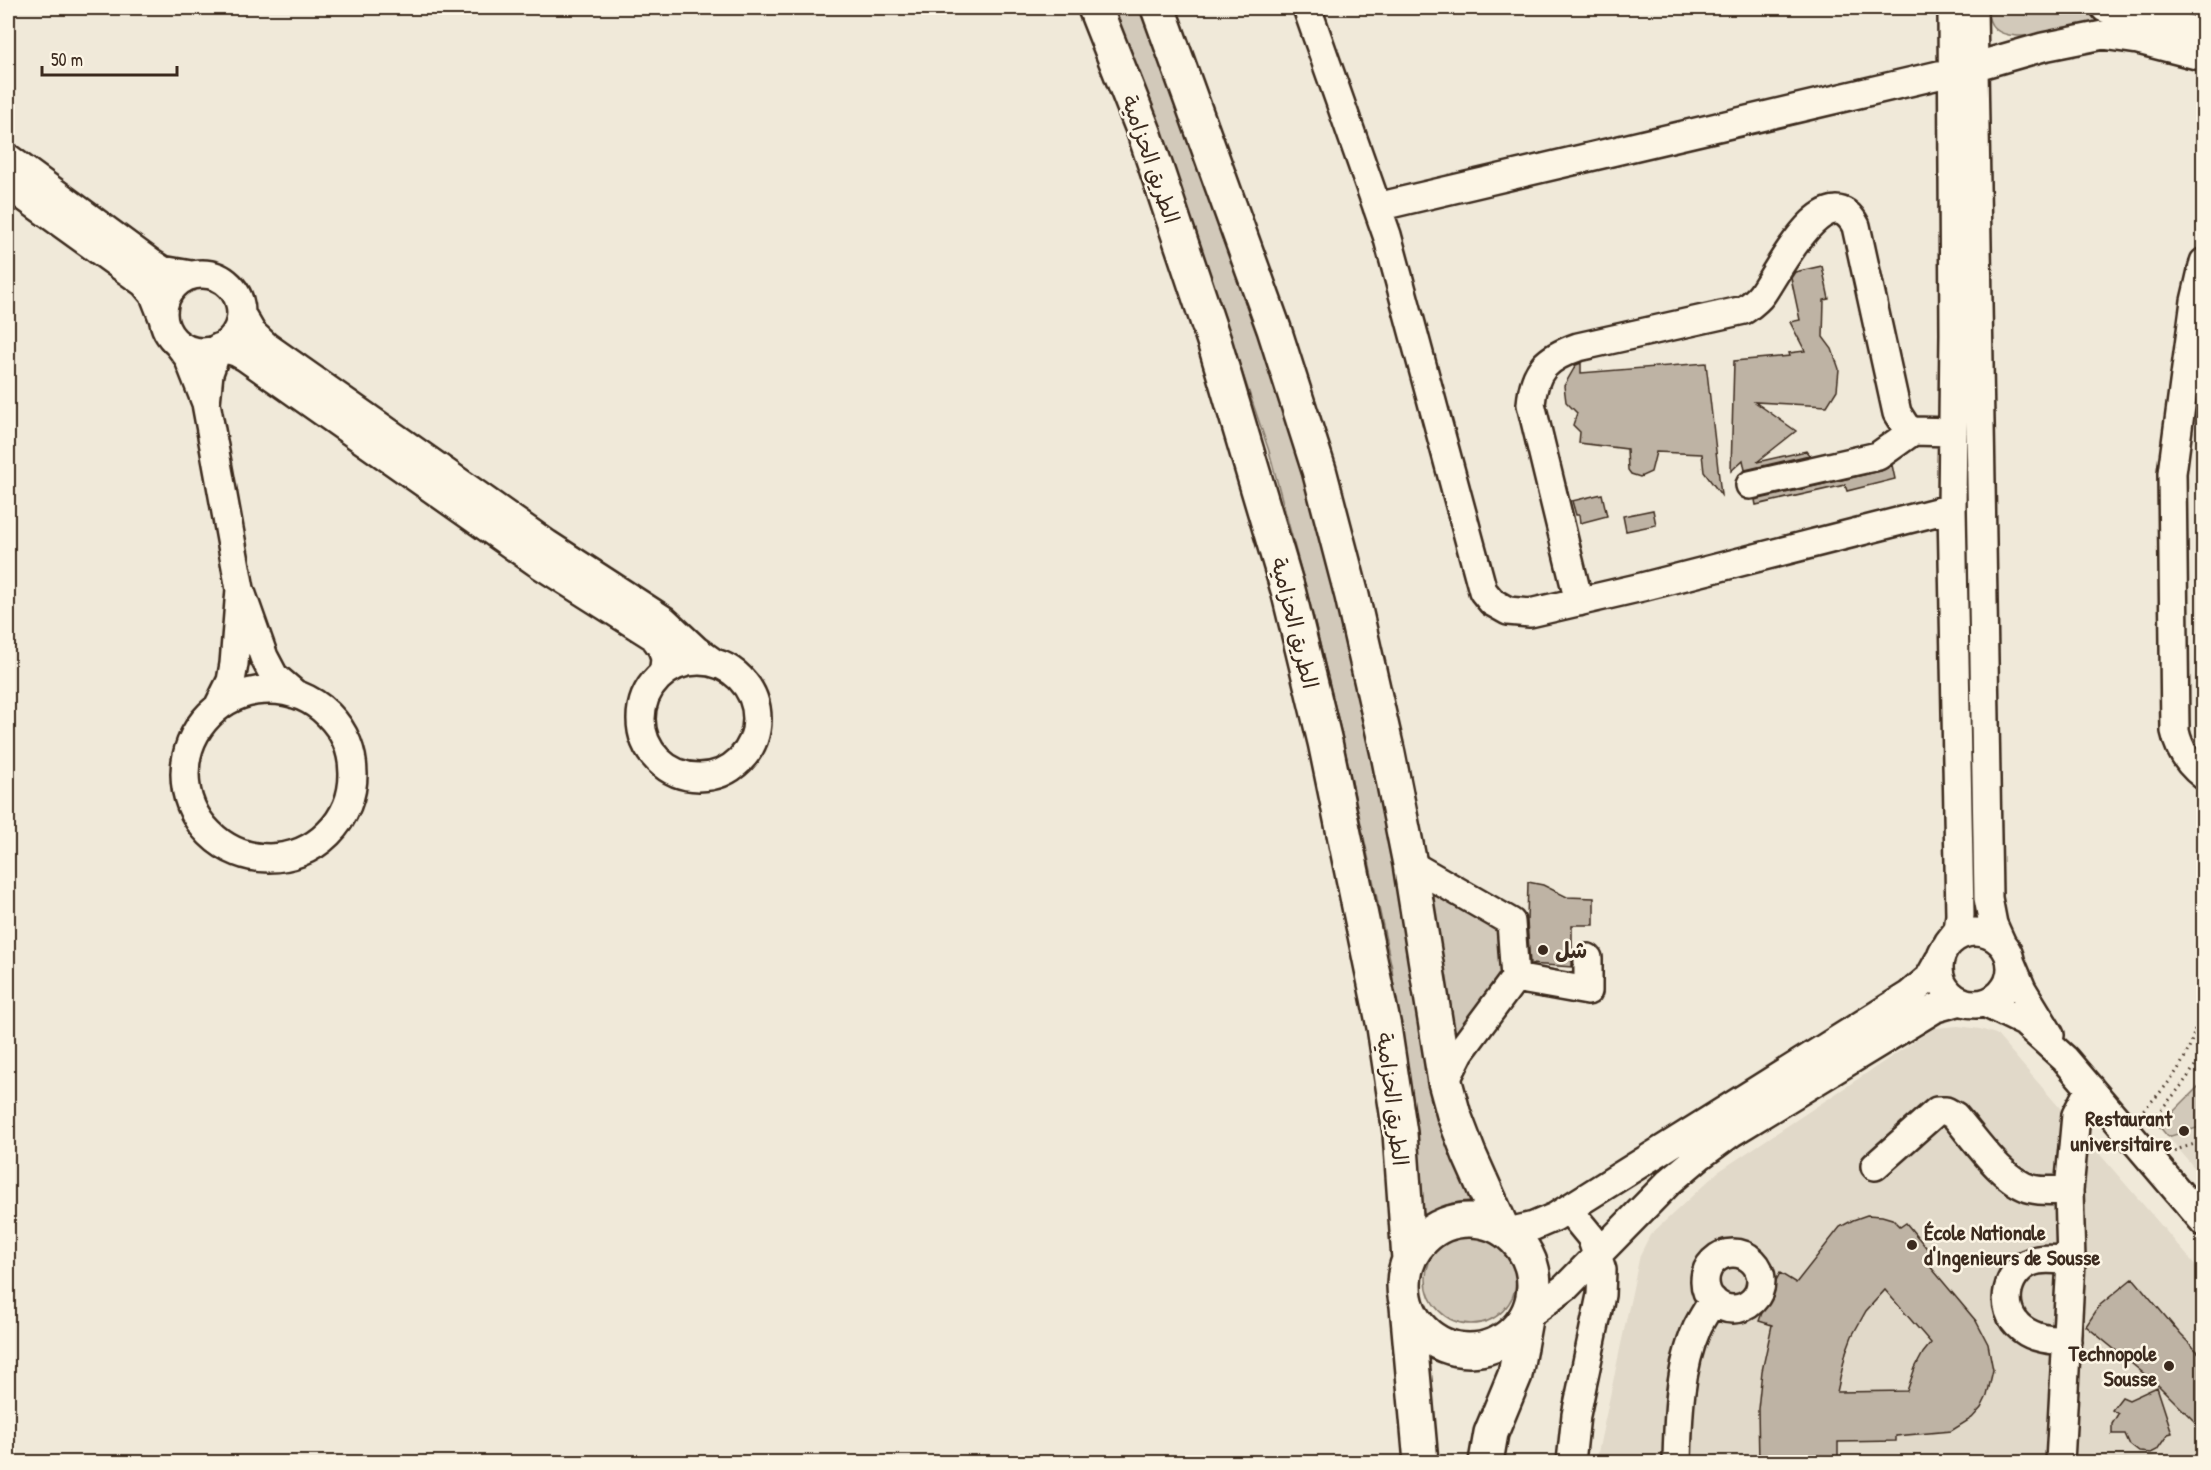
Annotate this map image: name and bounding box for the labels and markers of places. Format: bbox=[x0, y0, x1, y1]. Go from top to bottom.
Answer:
place label: شل bbox=[1555, 935, 1587, 965]
marker: شل bbox=[1536, 943, 1550, 957]
place label: Restaurant universitaire bbox=[2071, 1103, 2173, 1158]
marker: Restaurant universitaire bbox=[2177, 1124, 2191, 1138]
place label: École Nationale d'Ingenieurs de Sousse bbox=[1924, 1217, 2100, 1273]
marker: École Nationale d'Ingenieurs de Sousse bbox=[1905, 1238, 1919, 1252]
place label: Technopole Sousse bbox=[2067, 1338, 2157, 1393]
marker: Technopole Sousse bbox=[2162, 1359, 2176, 1373]

